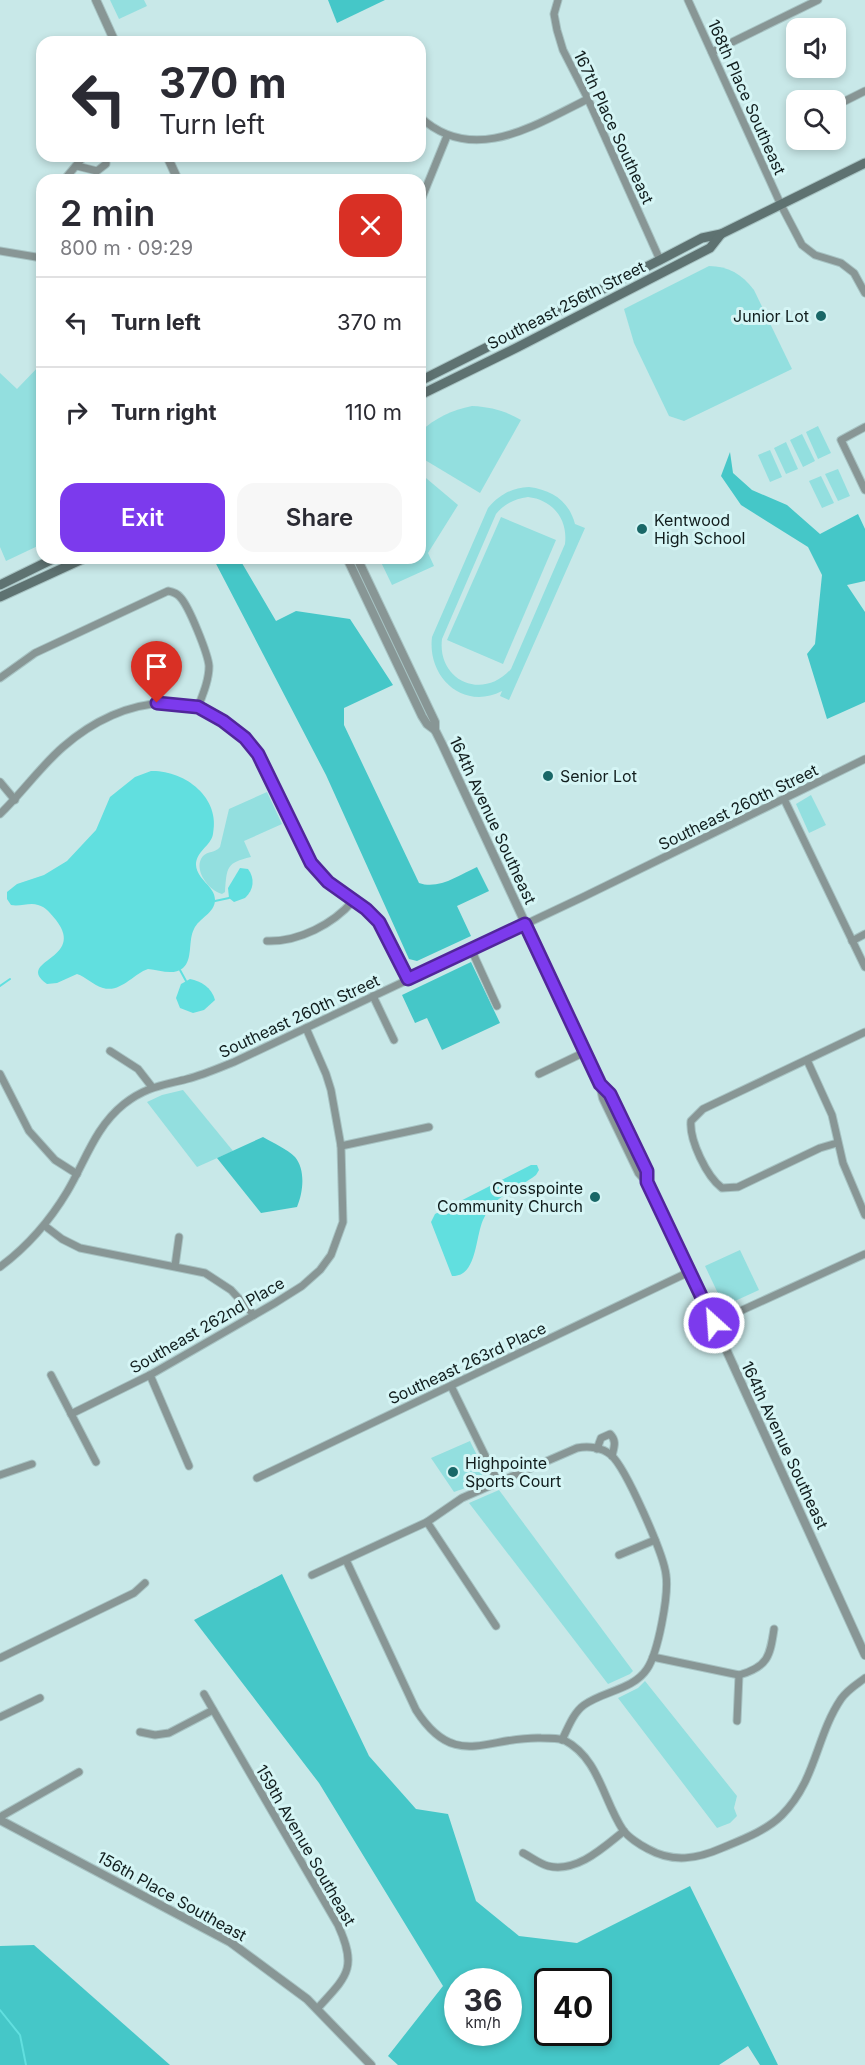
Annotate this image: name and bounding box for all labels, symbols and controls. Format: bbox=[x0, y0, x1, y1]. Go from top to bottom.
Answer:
street label: 168th Place Southeast bbox=[704, 16, 790, 178]
map controls bbox=[786, 18, 846, 150]
button: sound bbox=[786, 18, 846, 78]
street label: 167th Place Southeast bbox=[570, 47, 658, 207]
text: 370 m bbox=[159, 57, 286, 108]
icon: left bbox=[60, 60, 138, 138]
button: search bbox=[786, 90, 846, 150]
text: Turn left bbox=[159, 108, 265, 141]
text: 2 min bbox=[60, 191, 155, 235]
button: close bbox=[339, 194, 402, 257]
text: 800 m · 09:29 bbox=[60, 236, 193, 260]
street label: Southeast 256th Street bbox=[484, 256, 648, 354]
icon: left bbox=[60, 306, 93, 339]
place label: Junior Lot bbox=[733, 306, 809, 326]
text: Turn left bbox=[111, 309, 201, 335]
text: 370 m bbox=[337, 309, 402, 335]
marker: Junior Lot bbox=[814, 309, 828, 323]
icon: right bbox=[60, 396, 93, 429]
text: Turn right bbox=[111, 399, 217, 425]
text: 110 m bbox=[345, 399, 402, 425]
button: Exit bbox=[60, 483, 225, 552]
button: Share bbox=[237, 483, 402, 552]
place label: Kentwood High School bbox=[654, 510, 745, 548]
marker: Kentwood High School bbox=[635, 522, 649, 536]
pin bbox=[131, 641, 182, 703]
icon: arrive bbox=[140, 650, 173, 683]
street label: 164th Avenue Southeast bbox=[445, 733, 541, 907]
street label: Southeast 260th Street bbox=[655, 760, 821, 854]
place label: Senior Lot bbox=[560, 766, 637, 786]
marker: Senior Lot bbox=[541, 769, 555, 783]
street label: Southeast 260th Street bbox=[215, 970, 383, 1062]
place label: Crosspointe Community Church bbox=[437, 1178, 583, 1216]
marker: Crosspointe Community Church bbox=[588, 1190, 602, 1204]
street label: Southeast 262nd Place bbox=[126, 1272, 288, 1378]
position arrow bbox=[682, 1291, 746, 1355]
street label: Southeast 263rd Place bbox=[385, 1318, 549, 1408]
street label: 164th Avenue Southeast bbox=[737, 1358, 833, 1532]
place label: Highpointe Sports Court bbox=[465, 1453, 561, 1491]
marker: Highpointe Sports Court bbox=[446, 1465, 460, 1479]
street label: 159th Avenue Southeast bbox=[252, 1761, 360, 1929]
street label: 156th Place Southeast bbox=[94, 1847, 250, 1945]
speed limit sign: 40 bbox=[534, 1968, 612, 2046]
text: 36 bbox=[464, 1982, 502, 2018]
text: km/h bbox=[465, 2013, 501, 2032]

